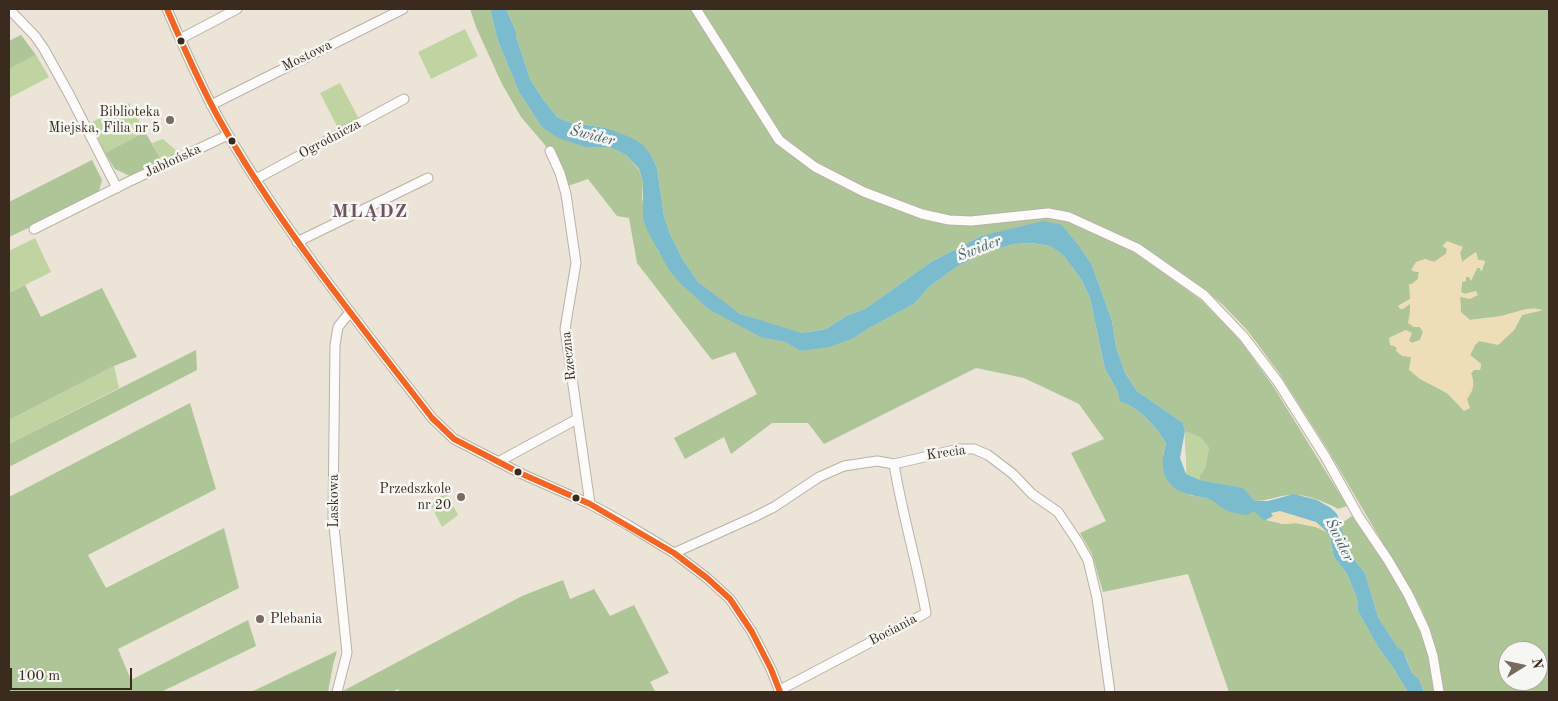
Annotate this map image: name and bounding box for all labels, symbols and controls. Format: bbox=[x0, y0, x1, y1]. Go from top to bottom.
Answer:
unlabelled marker bbox=[176, 36, 186, 46]
street label: Mostowa bbox=[279, 37, 335, 75]
place label: Biblioteka Miejska, Filia nr 5 bbox=[48, 104, 160, 136]
marker: Biblioteka Miejska, Filia nr 5 bbox=[164, 114, 176, 126]
street label: Ogrodnicza bbox=[296, 116, 364, 162]
water label: Świder bbox=[568, 122, 616, 150]
unlabelled marker bbox=[227, 136, 237, 146]
street label: Jabłońska bbox=[142, 141, 204, 181]
district label: MLĄDZ bbox=[331, 201, 409, 223]
water label: Świder bbox=[954, 232, 1004, 266]
street label: Rzeczna bbox=[558, 331, 580, 381]
street label: Krecia bbox=[925, 442, 967, 464]
unlabelled marker bbox=[513, 467, 523, 477]
street label: Laskowa bbox=[326, 474, 342, 528]
place label: Przedszkole nr 20 bbox=[379, 481, 451, 514]
marker: Przedszkole nr 20 bbox=[455, 491, 467, 503]
unlabelled marker bbox=[571, 493, 581, 503]
water label: Świder bbox=[1321, 516, 1357, 564]
street label: Bociania bbox=[866, 610, 920, 650]
place label: Plebania bbox=[270, 611, 322, 627]
marker: Plebania bbox=[254, 613, 266, 625]
north arrow bbox=[1498, 641, 1548, 691]
text: N bbox=[1529, 657, 1545, 670]
scale bar bbox=[12, 658, 135, 690]
text: 100 m bbox=[18, 669, 60, 684]

